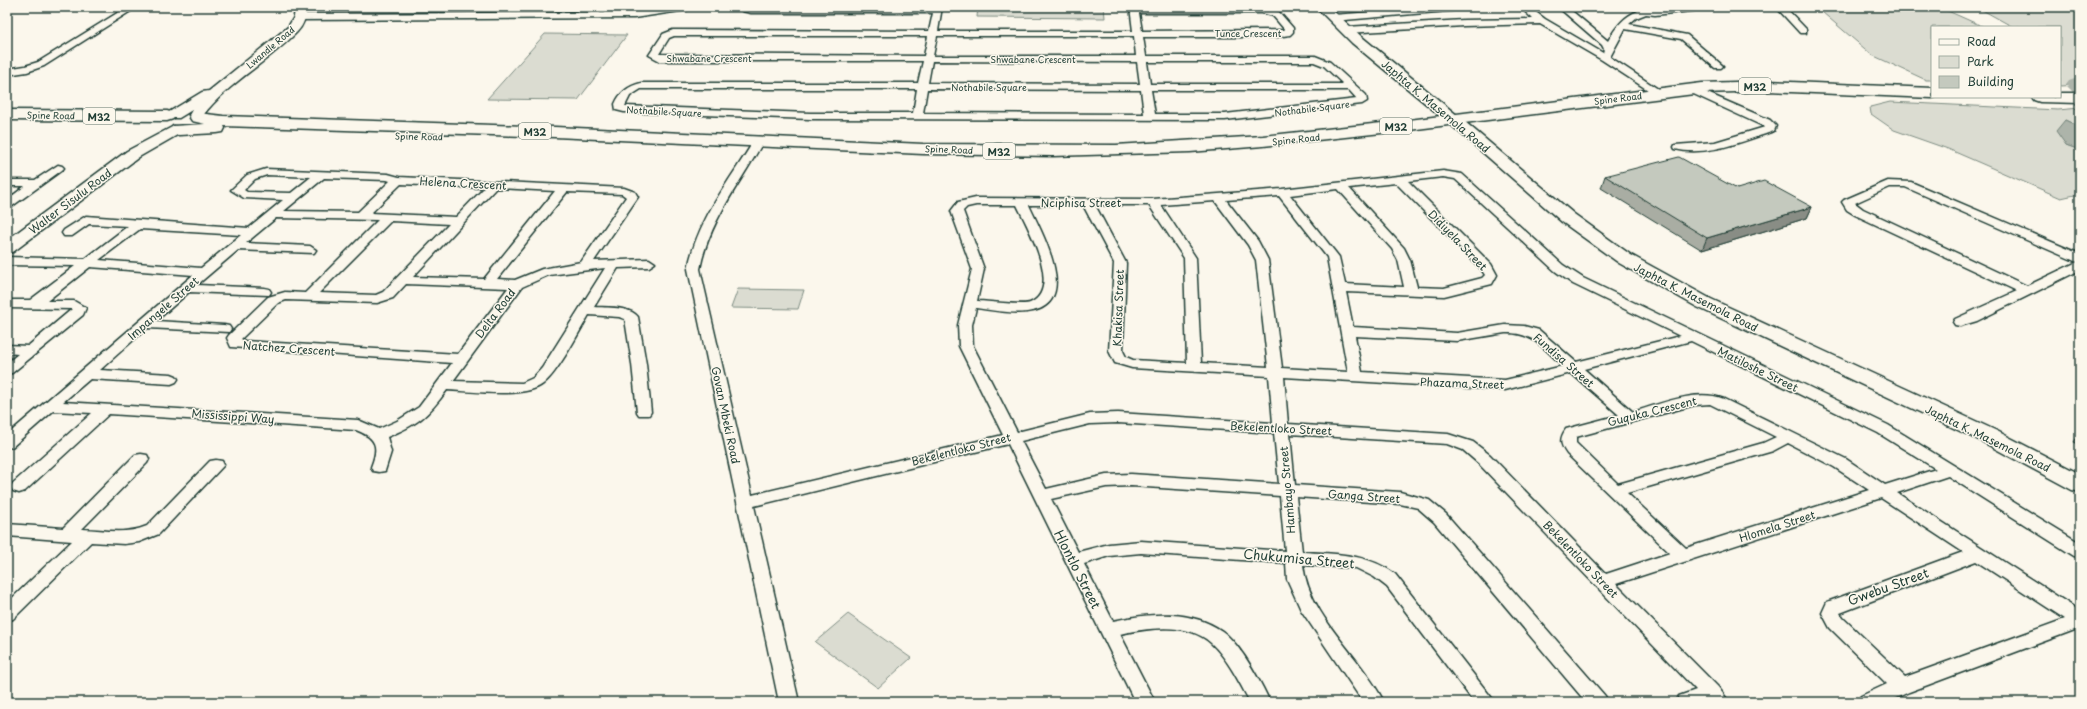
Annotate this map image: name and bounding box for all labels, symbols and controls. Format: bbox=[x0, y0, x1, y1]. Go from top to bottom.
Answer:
street label: Lwandle Road bbox=[243, 22, 297, 72]
street label: Tunce Crescent bbox=[1215, 26, 1282, 40]
legend bbox=[1931, 26, 2061, 98]
text: Road bbox=[1967, 32, 1996, 50]
street label: Shwabane Crescent bbox=[666, 51, 752, 65]
street label: Shwabane Crescent bbox=[990, 52, 1076, 66]
text: Park bbox=[1967, 52, 1994, 70]
street label: Japhta K. Masemola Road bbox=[1378, 55, 1494, 157]
text: Building bbox=[1967, 72, 2014, 90]
road number: M32 bbox=[1739, 78, 1771, 94]
street label: Nothabile Square bbox=[951, 80, 1027, 94]
street label: Spine Road bbox=[1593, 88, 1643, 108]
street label: Nothabile Square bbox=[1274, 96, 1350, 120]
street label: Nothabile Square bbox=[626, 102, 702, 120]
street label: Spine Road bbox=[27, 108, 75, 122]
road number: M32 bbox=[83, 108, 115, 124]
road number: M32 bbox=[1380, 118, 1412, 134]
road number: M32 bbox=[519, 123, 551, 139]
street label: Spine Road bbox=[395, 129, 443, 143]
street label: Spine Road bbox=[1271, 130, 1321, 148]
street label: Spine Road bbox=[925, 141, 973, 157]
road number: M32 bbox=[983, 143, 1015, 159]
street label: Walter Sisulu Road bbox=[25, 164, 115, 238]
street label: Helena Crescent bbox=[419, 172, 507, 194]
street label: Nciphisa Street bbox=[1041, 194, 1122, 211]
street label: Didiyela Street bbox=[1424, 206, 1492, 275]
street label: Japhta K. Masemola Road bbox=[1631, 258, 1761, 336]
street label: Khakisa Street bbox=[1108, 268, 1128, 347]
street label: Impangele Street bbox=[124, 272, 203, 344]
street label: Delta Road bbox=[471, 285, 519, 341]
street label: Fundisa Street bbox=[1530, 329, 1599, 392]
street label: Natchez Crescent bbox=[242, 336, 336, 360]
street label: Matiloshe Street bbox=[1715, 342, 1802, 396]
street label: Govan Mbeki Road bbox=[707, 365, 745, 465]
street label: Phazama Street bbox=[1420, 373, 1505, 393]
street label: Guquka Crescent bbox=[1606, 392, 1699, 430]
street label: Japhta K. Masemola Road bbox=[1922, 400, 2054, 476]
street label: Mississippi Way bbox=[191, 405, 275, 427]
street label: Bekelentloko Street bbox=[1230, 417, 1333, 439]
street label: Bekelentloko Street bbox=[909, 428, 1013, 470]
street label: Hambayo Street bbox=[1275, 445, 1299, 534]
street label: Ganga Street bbox=[1327, 485, 1401, 507]
street label: Hlomela Street bbox=[1737, 506, 1818, 546]
street label: Bekelentloko Street bbox=[1539, 516, 1623, 602]
street label: Hlontlo Street bbox=[1050, 526, 1106, 612]
street label: Chukumisa Street bbox=[1243, 544, 1355, 572]
street label: Gwebu Street bbox=[1845, 563, 1931, 609]

